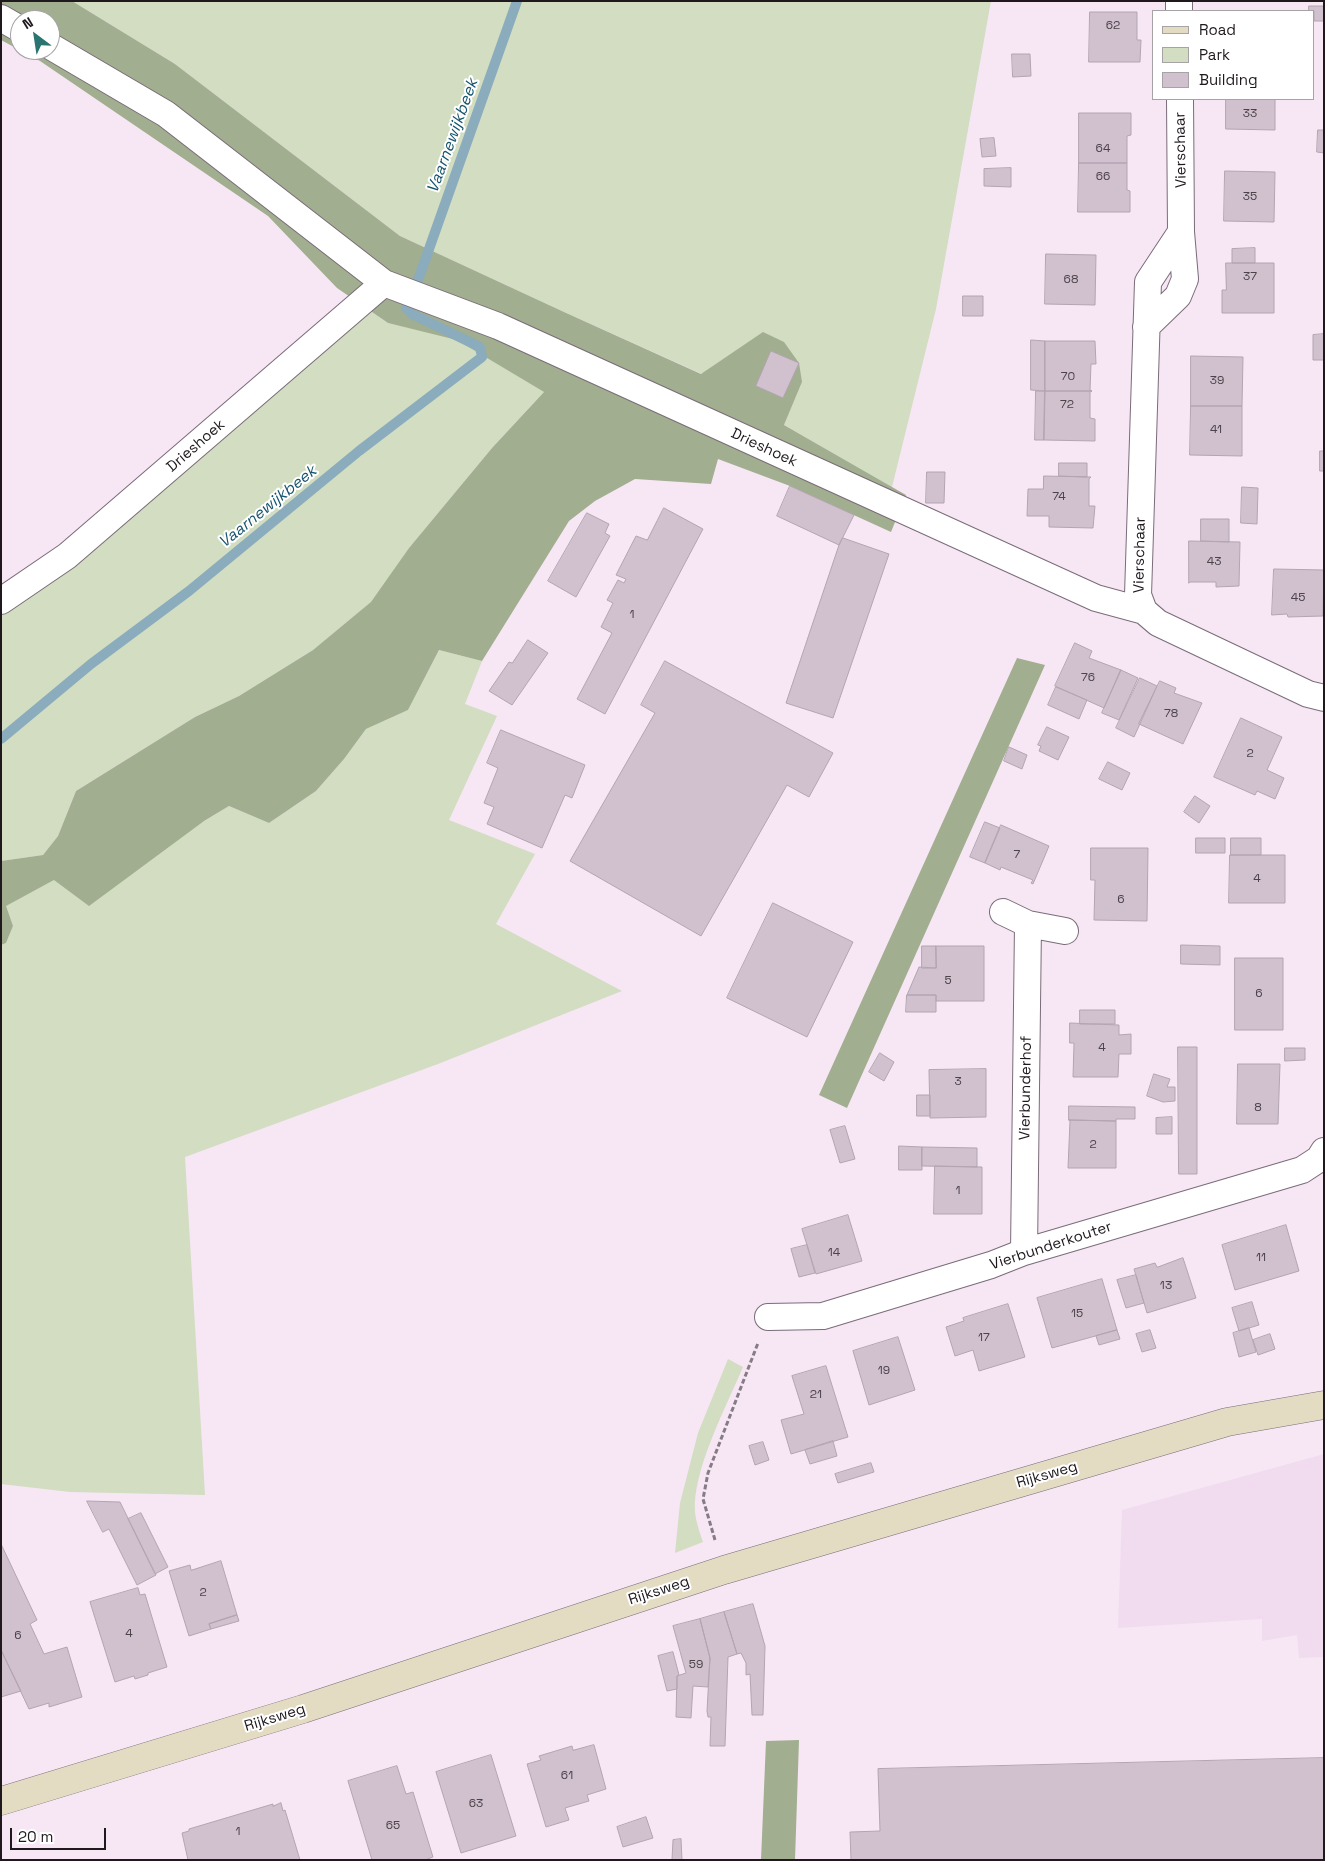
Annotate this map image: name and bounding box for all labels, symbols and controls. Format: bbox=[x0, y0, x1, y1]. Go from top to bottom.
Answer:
north arrow bbox=[10, 10, 60, 60]
legend bbox=[1152, 10, 1315, 100]
text: N bbox=[19, 13, 36, 33]
house number: 62 bbox=[1106, 19, 1120, 33]
text: Road bbox=[1199, 20, 1236, 39]
text: Park bbox=[1199, 45, 1230, 64]
text: Building bbox=[1199, 70, 1258, 89]
water label: Vaarnewijkbeek bbox=[423, 76, 483, 196]
house number: 33 bbox=[1243, 107, 1257, 121]
street label: Vierschaar bbox=[1171, 112, 1191, 188]
house number: 64 bbox=[1096, 142, 1110, 156]
house number: 66 bbox=[1096, 170, 1110, 184]
house number: 35 bbox=[1243, 190, 1257, 204]
house number: 37 bbox=[1243, 270, 1257, 284]
house number: 68 bbox=[1064, 273, 1078, 287]
house number: 70 bbox=[1061, 370, 1075, 384]
house number: 39 bbox=[1210, 374, 1224, 388]
house number: 72 bbox=[1060, 398, 1074, 412]
street label: Drieshoek bbox=[163, 416, 229, 476]
house number: 41 bbox=[1210, 423, 1222, 437]
street label: Drieshoek bbox=[728, 425, 800, 471]
water label: Vaarnewijkbeek bbox=[215, 462, 321, 552]
house number: 74 bbox=[1052, 490, 1066, 504]
street label: Vierschaar bbox=[1130, 517, 1150, 593]
house number: 43 bbox=[1207, 555, 1221, 569]
house number: 45 bbox=[1291, 591, 1305, 605]
house number: 1 bbox=[629, 608, 635, 622]
house number: 76 bbox=[1081, 671, 1095, 685]
house number: 78 bbox=[1164, 707, 1178, 721]
house number: 2 bbox=[1246, 747, 1254, 761]
house number: 7 bbox=[1014, 848, 1020, 862]
house number: 4 bbox=[1253, 872, 1261, 886]
house number: 6 bbox=[1117, 893, 1125, 907]
house number: 5 bbox=[944, 974, 952, 988]
house number: 6 bbox=[1255, 987, 1263, 1001]
street label: Vierbunderhof bbox=[1016, 1036, 1036, 1140]
house number: 4 bbox=[1098, 1041, 1106, 1055]
house number: 3 bbox=[954, 1075, 962, 1089]
house number: 8 bbox=[1254, 1101, 1262, 1115]
house number: 2 bbox=[1089, 1138, 1097, 1152]
house number: 1 bbox=[955, 1184, 961, 1198]
street label: Vierbunderkouter bbox=[988, 1218, 1114, 1274]
house number: 14 bbox=[828, 1246, 840, 1260]
house number: 11 bbox=[1256, 1251, 1266, 1265]
house number: 13 bbox=[1160, 1279, 1172, 1293]
house number: 15 bbox=[1071, 1307, 1083, 1321]
house number: 17 bbox=[978, 1331, 990, 1345]
house number: 19 bbox=[878, 1364, 890, 1378]
house number: 21 bbox=[810, 1388, 822, 1402]
street label: Rijksweg bbox=[1014, 1458, 1080, 1492]
street label: Rijksweg bbox=[626, 1573, 692, 1609]
house number: 2 bbox=[199, 1586, 207, 1600]
house number: 4 bbox=[125, 1627, 133, 1641]
house number: 6 bbox=[14, 1629, 22, 1643]
house number: 59 bbox=[689, 1658, 703, 1672]
street label: Rijksweg bbox=[242, 1700, 308, 1736]
house number: 61 bbox=[561, 1769, 573, 1783]
house number: 63 bbox=[469, 1797, 483, 1811]
scale bar bbox=[12, 1818, 109, 1850]
house number: 65 bbox=[386, 1819, 400, 1833]
house number: 1 bbox=[235, 1825, 241, 1839]
text: 20 m bbox=[18, 1827, 53, 1846]

